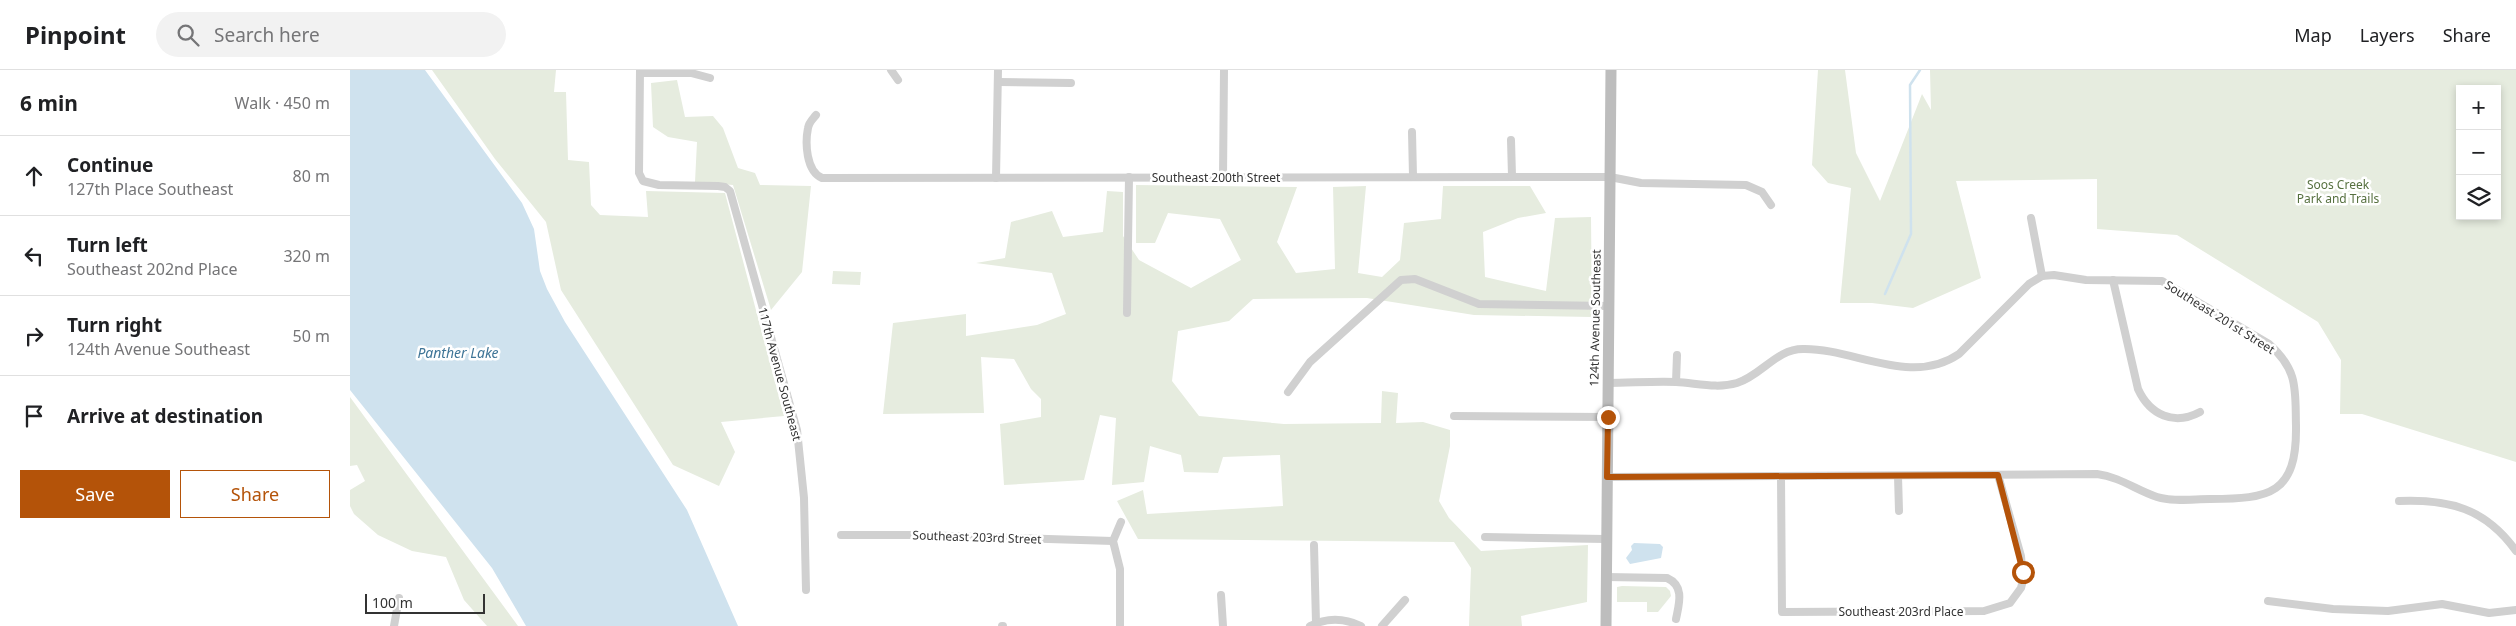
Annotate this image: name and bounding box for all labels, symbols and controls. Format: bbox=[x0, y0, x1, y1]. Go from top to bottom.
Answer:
search box bbox=[156, 12, 506, 57]
text: Pinpoint bbox=[25, 18, 126, 51]
icon: search bbox=[174, 21, 202, 49]
text: Search here bbox=[214, 22, 320, 48]
text: Map bbox=[2294, 23, 2332, 47]
text: Layers bbox=[2360, 23, 2415, 47]
text: Share bbox=[2443, 23, 2491, 47]
map controls bbox=[2456, 85, 2501, 220]
button: + bbox=[2456, 85, 2501, 130]
text: 6 min bbox=[20, 89, 78, 117]
text: Walk · 450 m bbox=[235, 92, 330, 114]
button: − bbox=[2456, 130, 2501, 175]
text: Continue bbox=[67, 152, 153, 178]
icon: ahead bbox=[20, 162, 48, 190]
text: 80 m bbox=[293, 165, 330, 187]
street label: Southeast 200th Street bbox=[1152, 169, 1281, 186]
button: layers bbox=[2456, 175, 2501, 220]
park label: Soos Creek Park and Trails bbox=[2297, 176, 2380, 207]
text: 127th Place Southeast bbox=[67, 178, 233, 200]
text: Turn left bbox=[67, 232, 148, 258]
icon: left bbox=[20, 242, 48, 270]
text: 320 m bbox=[283, 245, 330, 267]
street label: 124th Avenue Southeast bbox=[1585, 249, 1605, 387]
text: Southeast 202nd Place bbox=[67, 258, 237, 280]
street label: Southeast 201st Street bbox=[2162, 276, 2279, 358]
street label: 117th Avenue Southeast bbox=[754, 305, 806, 443]
text: Turn right bbox=[67, 312, 162, 338]
icon: right bbox=[20, 322, 48, 350]
text: 50 m bbox=[293, 325, 330, 347]
text: 124th Avenue Southeast bbox=[67, 338, 250, 360]
water label: Panther Lake bbox=[417, 343, 499, 362]
icon: arrive bbox=[20, 402, 48, 430]
text: Arrive at destination bbox=[67, 403, 263, 429]
route end bbox=[1597, 406, 1620, 429]
button: Save bbox=[20, 470, 170, 518]
button: Share bbox=[180, 470, 330, 518]
street label: Southeast 203rd Street bbox=[912, 526, 1042, 548]
route start bbox=[2012, 561, 2035, 584]
scale bar bbox=[365, 591, 485, 614]
text: 100 m bbox=[372, 593, 413, 612]
street label: Southeast 203rd Place bbox=[1838, 603, 1964, 620]

